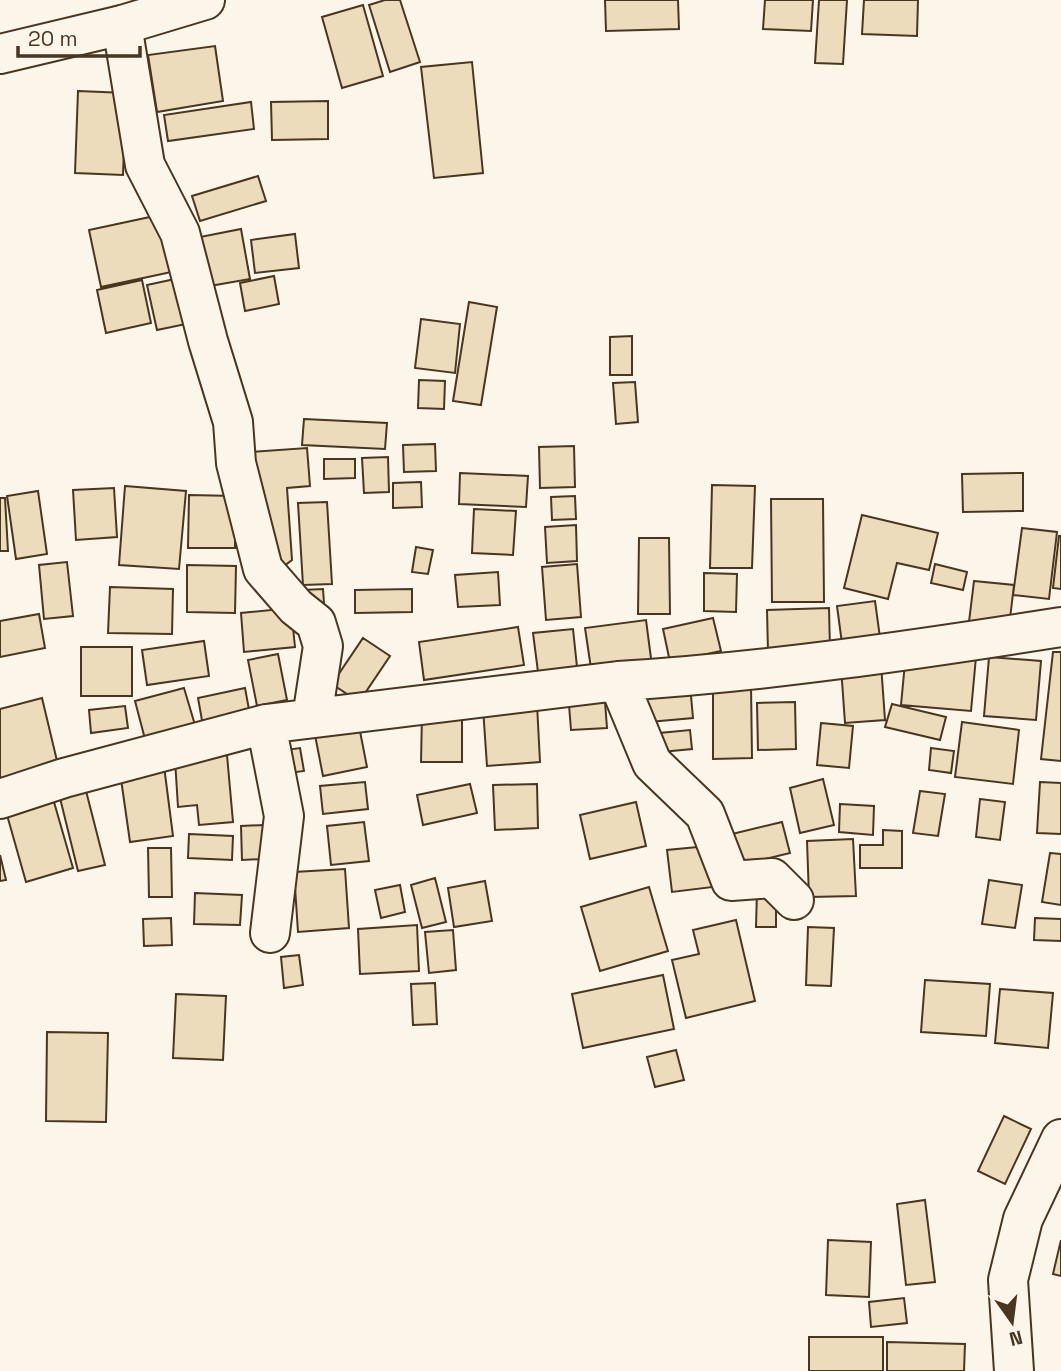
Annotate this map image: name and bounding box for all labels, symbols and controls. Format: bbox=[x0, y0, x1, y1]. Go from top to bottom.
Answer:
scale bar bbox=[18, 14, 140, 58]
text: 20 m bbox=[28, 25, 78, 52]
north arrow bbox=[977, 1287, 1047, 1357]
text: N bbox=[1007, 1324, 1025, 1352]

